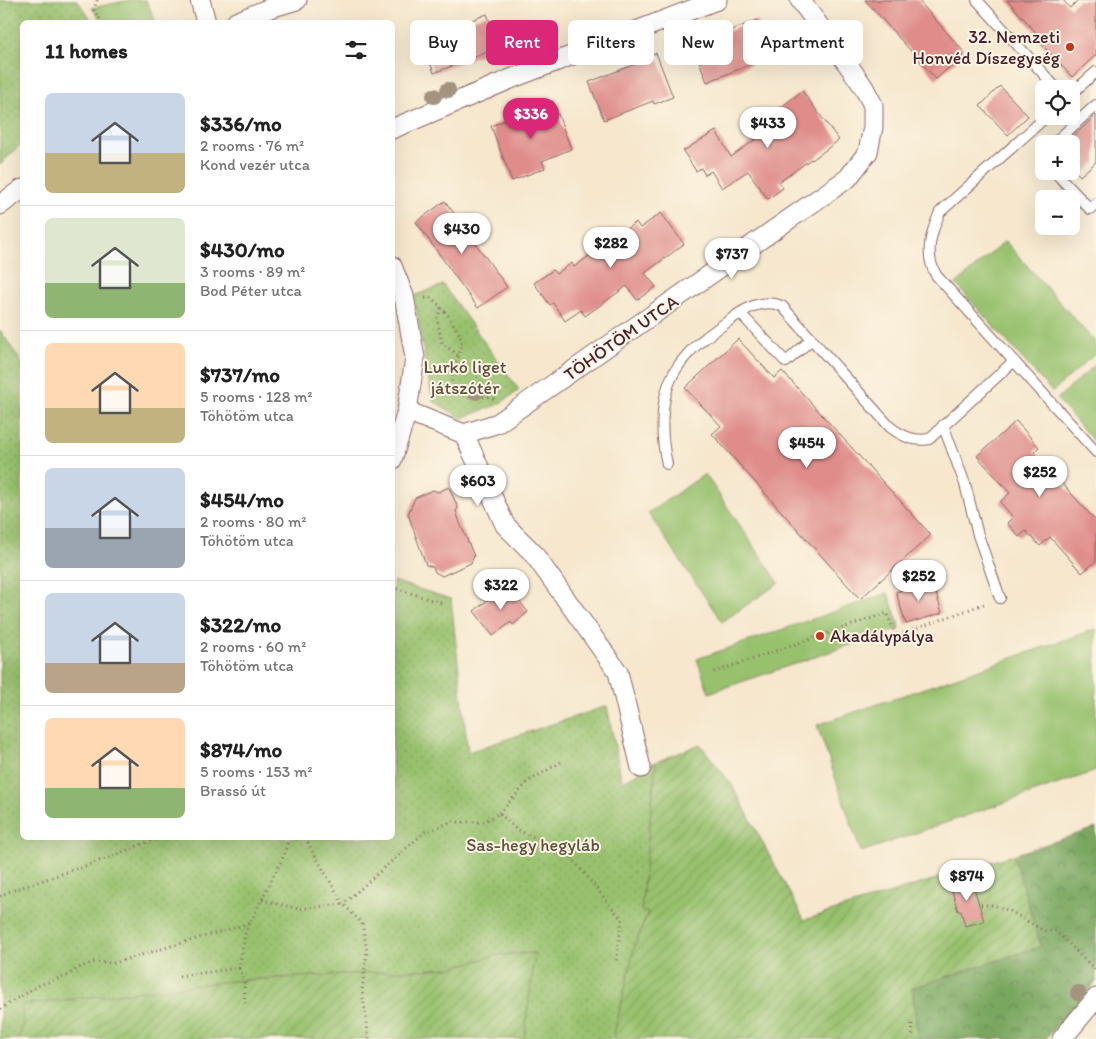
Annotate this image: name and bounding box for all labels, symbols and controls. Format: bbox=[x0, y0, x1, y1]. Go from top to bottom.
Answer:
chip: Buy bbox=[410, 20, 476, 65]
chip: Rent bbox=[486, 20, 558, 65]
chip: Filters bbox=[568, 20, 654, 65]
chip: New bbox=[664, 20, 733, 65]
chip: Apartment bbox=[743, 20, 863, 65]
place label: 32. Nemzeti Honvéd Díszegység bbox=[913, 26, 1061, 69]
icon: filters bbox=[342, 36, 370, 64]
text: 11 homes bbox=[45, 38, 128, 63]
marker: 32. Nemzeti Honvéd Díszegység bbox=[1064, 41, 1076, 53]
map controls bbox=[1035, 80, 1080, 235]
button: locate bbox=[1035, 80, 1080, 125]
pin: $336 bbox=[501, 98, 561, 140]
text: $336 bbox=[514, 104, 548, 123]
pin: $433 bbox=[738, 106, 798, 149]
text: $336/mo bbox=[200, 111, 282, 136]
icon: home bbox=[85, 113, 145, 173]
text: $433 bbox=[750, 113, 786, 132]
button: + bbox=[1035, 135, 1080, 180]
text: 2 rooms · 76 m² bbox=[200, 136, 304, 155]
text: Kond vezér utca bbox=[200, 155, 310, 174]
button: − bbox=[1035, 190, 1080, 235]
pin: $430 bbox=[432, 212, 492, 255]
text: $430 bbox=[444, 219, 480, 238]
pin: $282 bbox=[581, 226, 641, 269]
text: $282 bbox=[594, 233, 628, 252]
text: $430/mo bbox=[200, 237, 285, 262]
icon: home bbox=[85, 238, 145, 298]
pin: $737 bbox=[702, 238, 762, 280]
text: $737 bbox=[716, 244, 748, 263]
text: 3 rooms · 89 m² bbox=[200, 262, 305, 281]
text: Bod Péter utca bbox=[200, 281, 302, 300]
street label: TÖHÖTÖM UTCA bbox=[559, 290, 683, 386]
park label: Lurkó liget játszótér bbox=[424, 356, 507, 399]
text: $737/mo bbox=[200, 362, 280, 387]
icon: home bbox=[85, 363, 145, 423]
text: 5 rooms · 128 m² bbox=[200, 387, 312, 406]
text: Töhötöm utca bbox=[200, 406, 294, 425]
pin: $454 bbox=[777, 426, 837, 469]
text: $454 bbox=[789, 433, 825, 452]
pin: $252 bbox=[1010, 456, 1070, 498]
text: $252 bbox=[1023, 462, 1057, 481]
pin: $603 bbox=[448, 464, 508, 507]
text: $603 bbox=[460, 471, 496, 490]
text: $454/mo bbox=[200, 487, 284, 512]
icon: home bbox=[85, 488, 145, 548]
text: 2 rooms · 80 m² bbox=[200, 512, 306, 531]
text: Töhötöm utca bbox=[200, 531, 294, 550]
pin: $252 bbox=[889, 560, 949, 602]
text: $252 bbox=[902, 566, 936, 585]
pin: $322 bbox=[471, 568, 531, 611]
text: $322 bbox=[484, 575, 518, 594]
text: $322/mo bbox=[200, 612, 281, 637]
icon: home bbox=[85, 613, 145, 673]
place label: Akadálypálya bbox=[830, 625, 934, 647]
marker: Akadálypálya bbox=[814, 630, 826, 642]
text: 2 rooms · 60 m² bbox=[200, 637, 306, 656]
text: Töhötöm utca bbox=[200, 656, 294, 675]
text: $874/mo bbox=[200, 737, 282, 762]
icon: home bbox=[85, 738, 145, 798]
text: 5 rooms · 153 m² bbox=[200, 762, 312, 781]
text: Brassó út bbox=[200, 781, 266, 800]
park label: Sas-hegy hegyláb bbox=[466, 834, 600, 856]
pin: $874 bbox=[937, 860, 997, 902]
text: $874 bbox=[950, 866, 984, 885]

